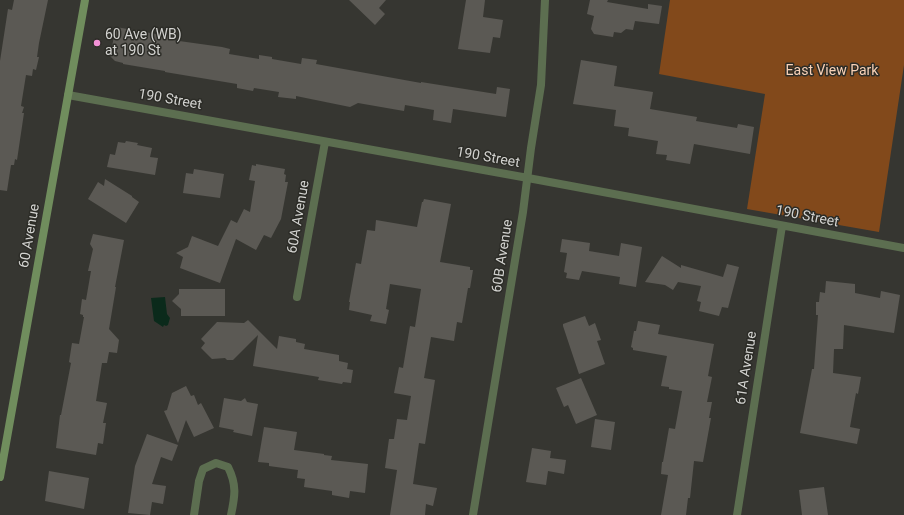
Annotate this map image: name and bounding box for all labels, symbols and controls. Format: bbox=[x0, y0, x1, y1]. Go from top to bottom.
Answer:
place label: 60 Ave (WB) at 190 St bbox=[105, 27, 182, 60]
marker: 60 Ave (WB) at 190 St bbox=[92, 38, 102, 48]
park label: East View Park bbox=[786, 63, 878, 79]
street label: 190 Street bbox=[137, 86, 203, 114]
street label: 190 Street bbox=[455, 144, 521, 172]
street label: 60A Avenue bbox=[284, 179, 314, 255]
street label: 60 Avenue bbox=[16, 203, 44, 269]
street label: 190 Street bbox=[774, 203, 840, 231]
street label: 60B Avenue bbox=[489, 218, 517, 294]
street label: 61A Avenue bbox=[733, 330, 761, 406]

